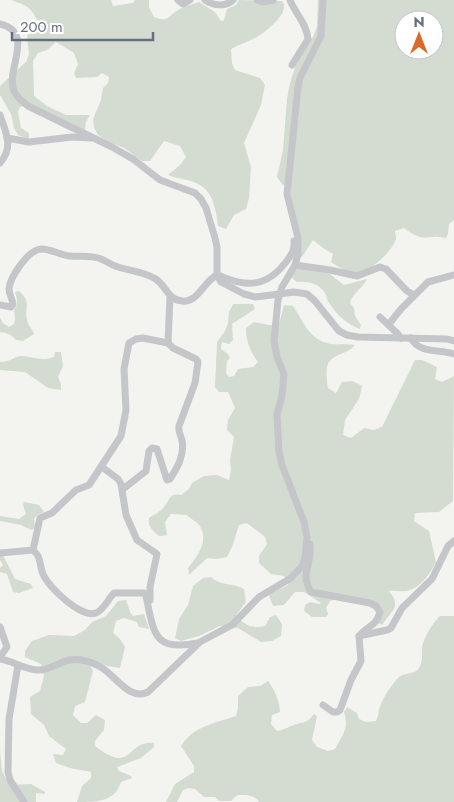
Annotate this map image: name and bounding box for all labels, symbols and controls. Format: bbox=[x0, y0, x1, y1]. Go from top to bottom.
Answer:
scale bar bbox=[12, 10, 154, 42]
north arrow bbox=[394, 10, 444, 60]
text: N bbox=[413, 12, 425, 32]
text: 200 m bbox=[20, 16, 63, 38]

